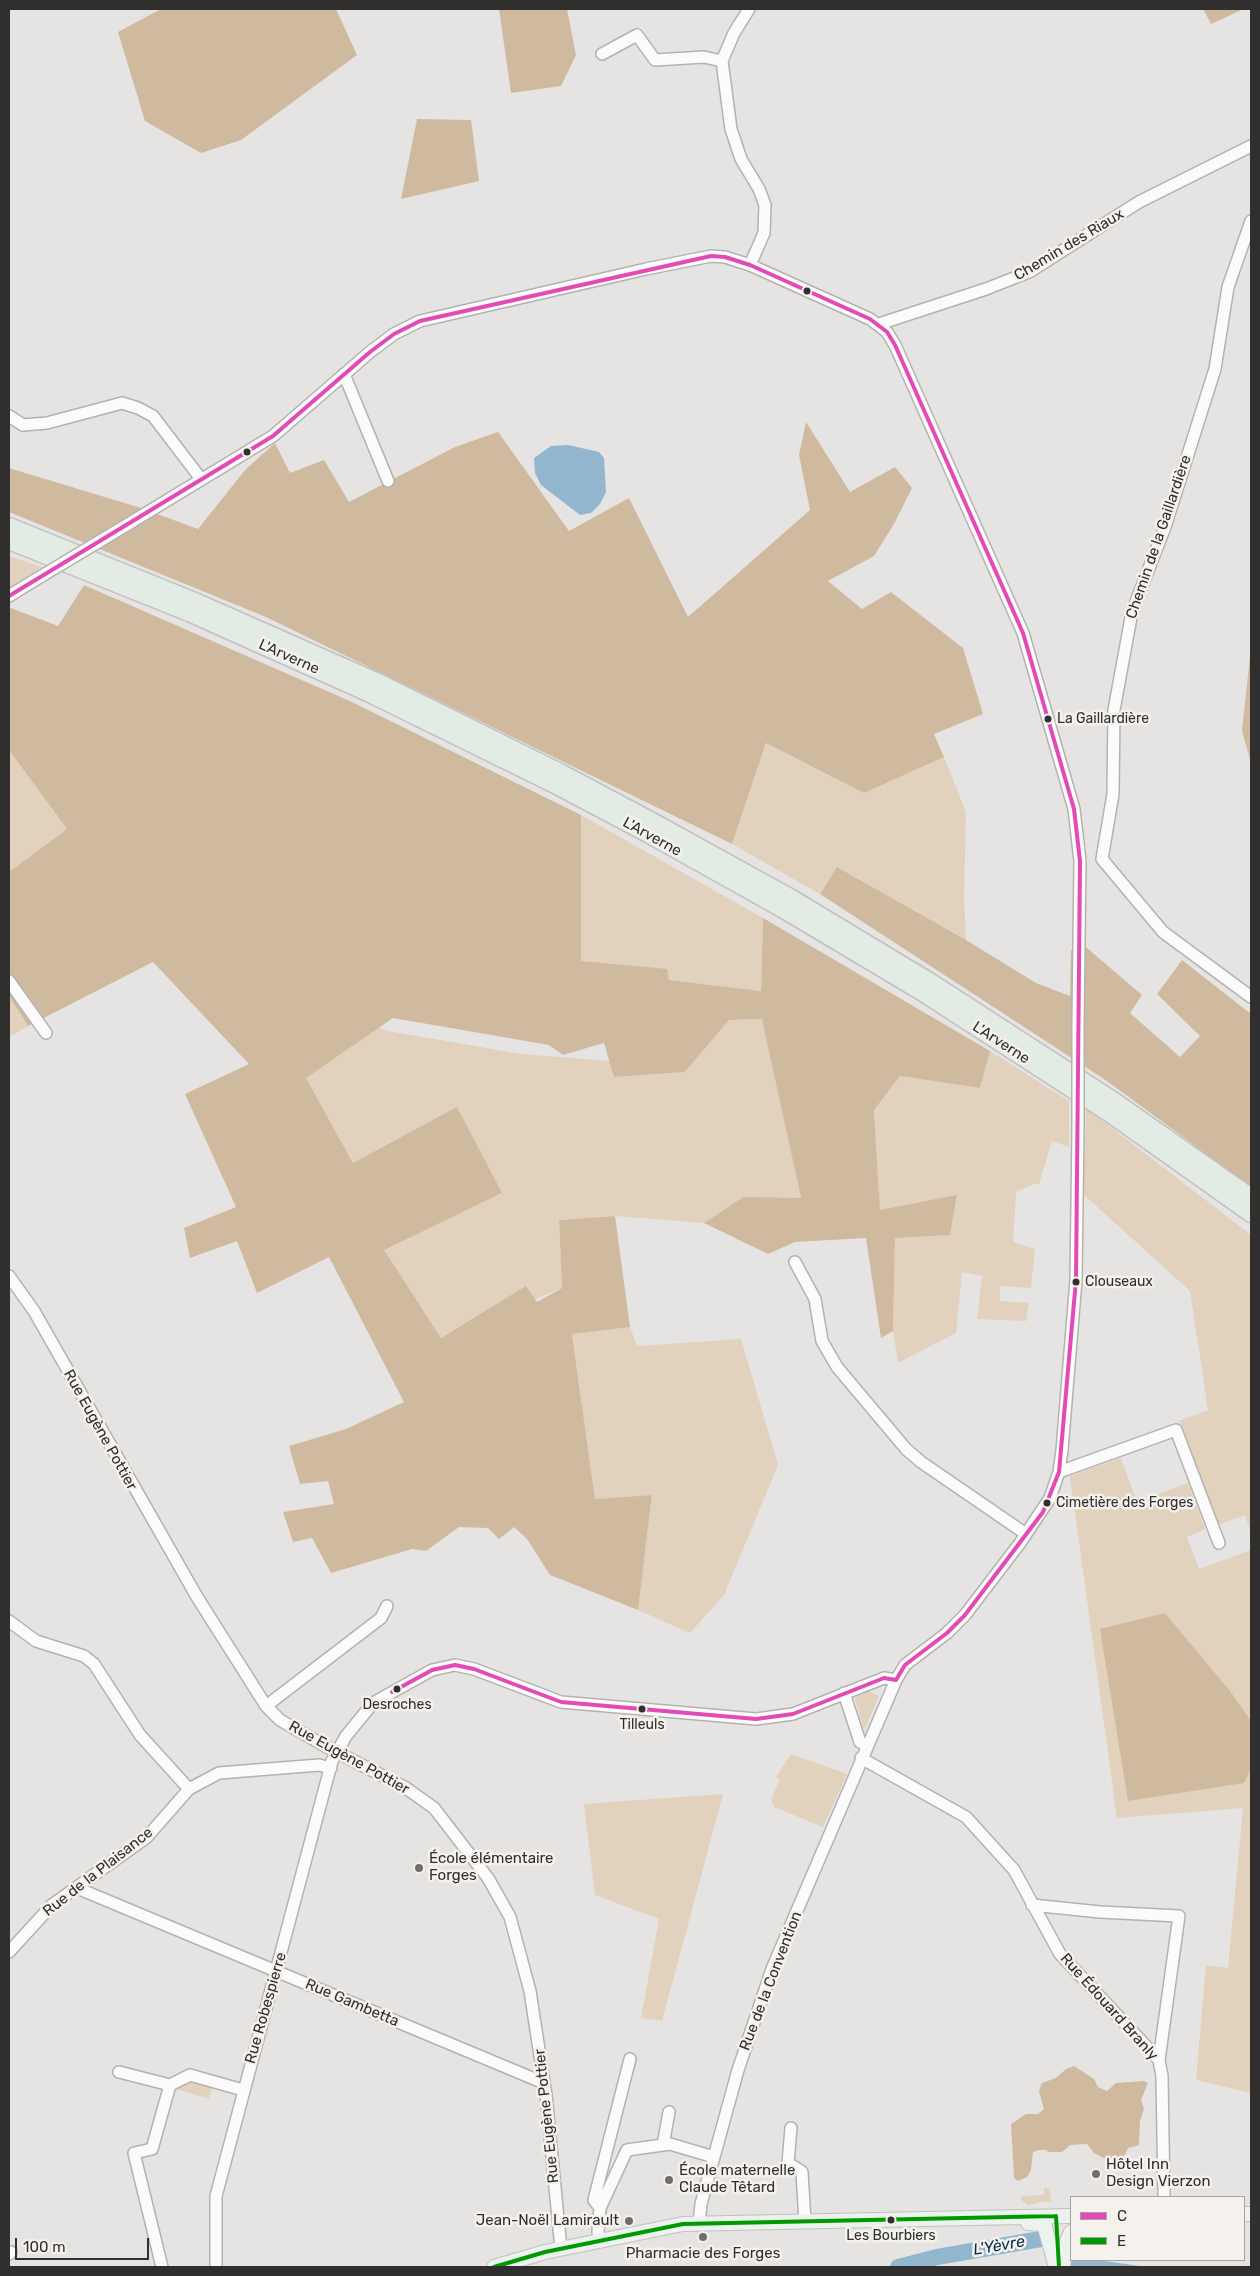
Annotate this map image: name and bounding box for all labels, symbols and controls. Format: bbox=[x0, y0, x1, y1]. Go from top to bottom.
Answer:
street label: Chemin des Riaux bbox=[1011, 205, 1127, 285]
unlabelled marker bbox=[802, 286, 812, 296]
unlabelled marker bbox=[242, 447, 252, 457]
street label: Chemin de la Gaillardière bbox=[1122, 453, 1196, 621]
street label: L'Arverne bbox=[256, 636, 322, 678]
place label: La Gaillardière bbox=[1057, 711, 1149, 727]
marker: La Gaillardière bbox=[1043, 714, 1053, 724]
street label: L'Arverne bbox=[619, 813, 685, 861]
street label: L'Arverne bbox=[969, 1018, 1033, 1068]
place label: Clouseaux bbox=[1085, 1274, 1153, 1290]
marker: Clouseaux bbox=[1071, 1277, 1081, 1287]
street label: Rue Eugène Pottier bbox=[59, 1367, 141, 1493]
place label: Cimetière des Forges bbox=[1056, 1495, 1193, 1511]
marker: Cimetière des Forges bbox=[1042, 1498, 1052, 1508]
marker: Desroches bbox=[392, 1684, 402, 1694]
place label: Desroches bbox=[362, 1697, 432, 1713]
marker: Tilleuls bbox=[637, 1704, 647, 1714]
street label: Rue Eugène Pottier bbox=[286, 1717, 412, 1799]
place label: Tilleuls bbox=[619, 1717, 665, 1733]
street label: Rue de la Plaisance bbox=[39, 1824, 157, 1920]
place label: École élémentaire Forges bbox=[429, 1850, 554, 1885]
marker: École élémentaire Forges bbox=[413, 1862, 425, 1874]
street label: Rue de la Convention bbox=[736, 1909, 806, 2053]
street label: Rue Robespierre bbox=[242, 1950, 290, 2066]
street label: Rue Édouard Branly bbox=[1056, 1950, 1162, 2064]
street label: Rue Gambetta bbox=[302, 1975, 402, 2031]
street label: Rue Eugène Pottier bbox=[531, 2048, 563, 2184]
place label: Hôtel Inn Design Vierzon bbox=[1106, 2156, 1210, 2191]
place label: École maternelle Claude Têtard bbox=[679, 2162, 795, 2197]
marker: Hôtel Inn Design Vierzon bbox=[1090, 2168, 1102, 2180]
marker: École maternelle Claude Têtard bbox=[663, 2174, 675, 2186]
legend bbox=[1070, 2196, 1245, 2261]
text: C bbox=[1117, 2207, 1127, 2225]
place label: Jean-Noël Lamirault bbox=[476, 2212, 619, 2230]
marker: Jean-Noël Lamirault bbox=[623, 2215, 635, 2227]
marker: Les Bourbiers bbox=[886, 2215, 896, 2225]
scale bar bbox=[18, 2228, 151, 2260]
place label: Les Bourbiers bbox=[846, 2228, 936, 2244]
marker: Pharmacie des Forges bbox=[697, 2231, 709, 2243]
water label: L'Yèvre bbox=[972, 2232, 1026, 2260]
text: E bbox=[1117, 2232, 1126, 2250]
text: 100 m bbox=[23, 2238, 65, 2256]
place label: Pharmacie des Forges bbox=[626, 2245, 780, 2263]

